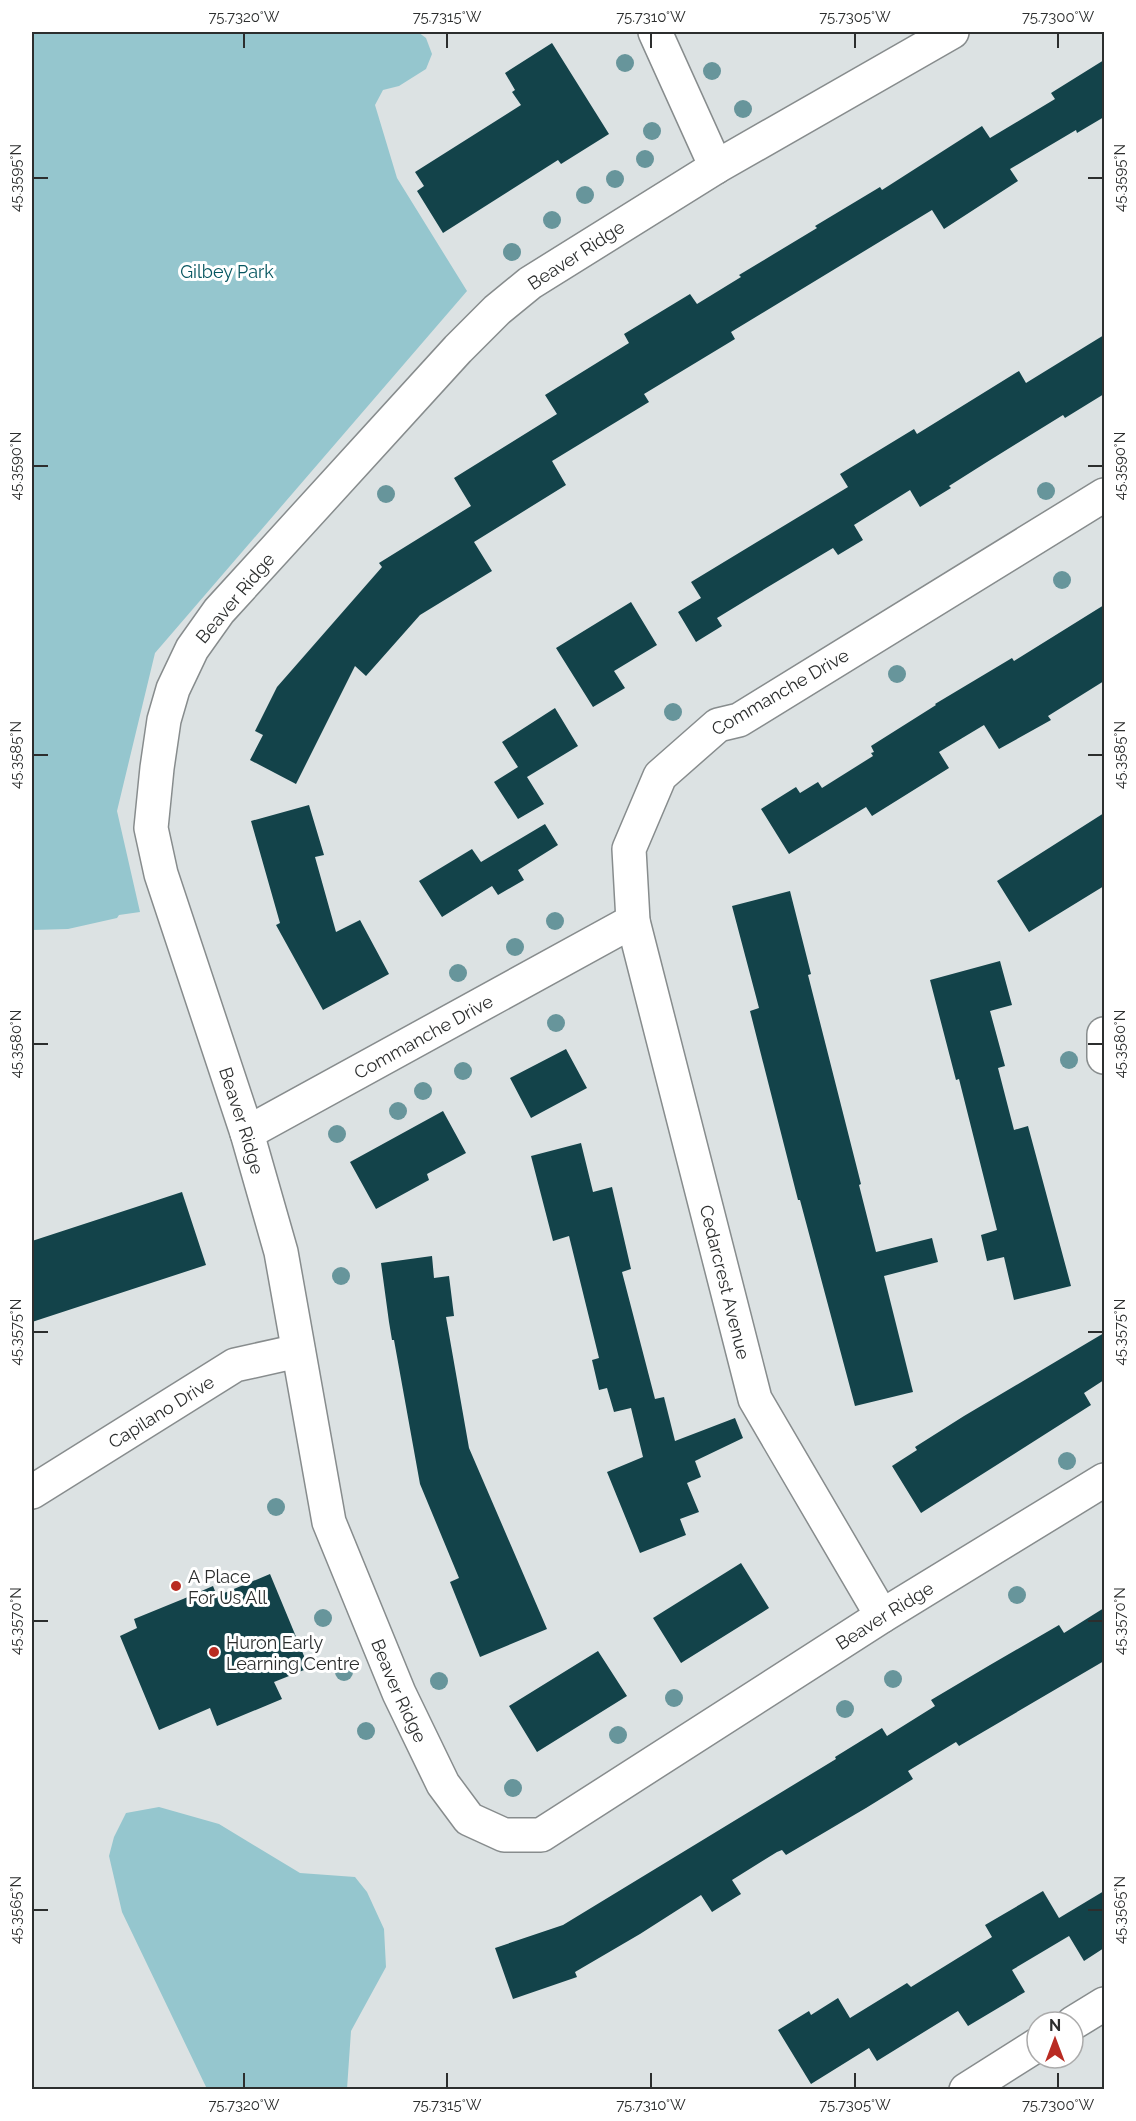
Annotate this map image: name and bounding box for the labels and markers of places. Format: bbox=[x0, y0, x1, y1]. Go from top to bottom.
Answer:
place label: A Place For Us All bbox=[188, 1566, 267, 1608]
marker: A Place For Us All bbox=[169, 1579, 183, 1593]
place label: Huron Early Learning Centre bbox=[226, 1632, 360, 1674]
marker: Huron Early Learning Centre bbox=[207, 1645, 221, 1659]

